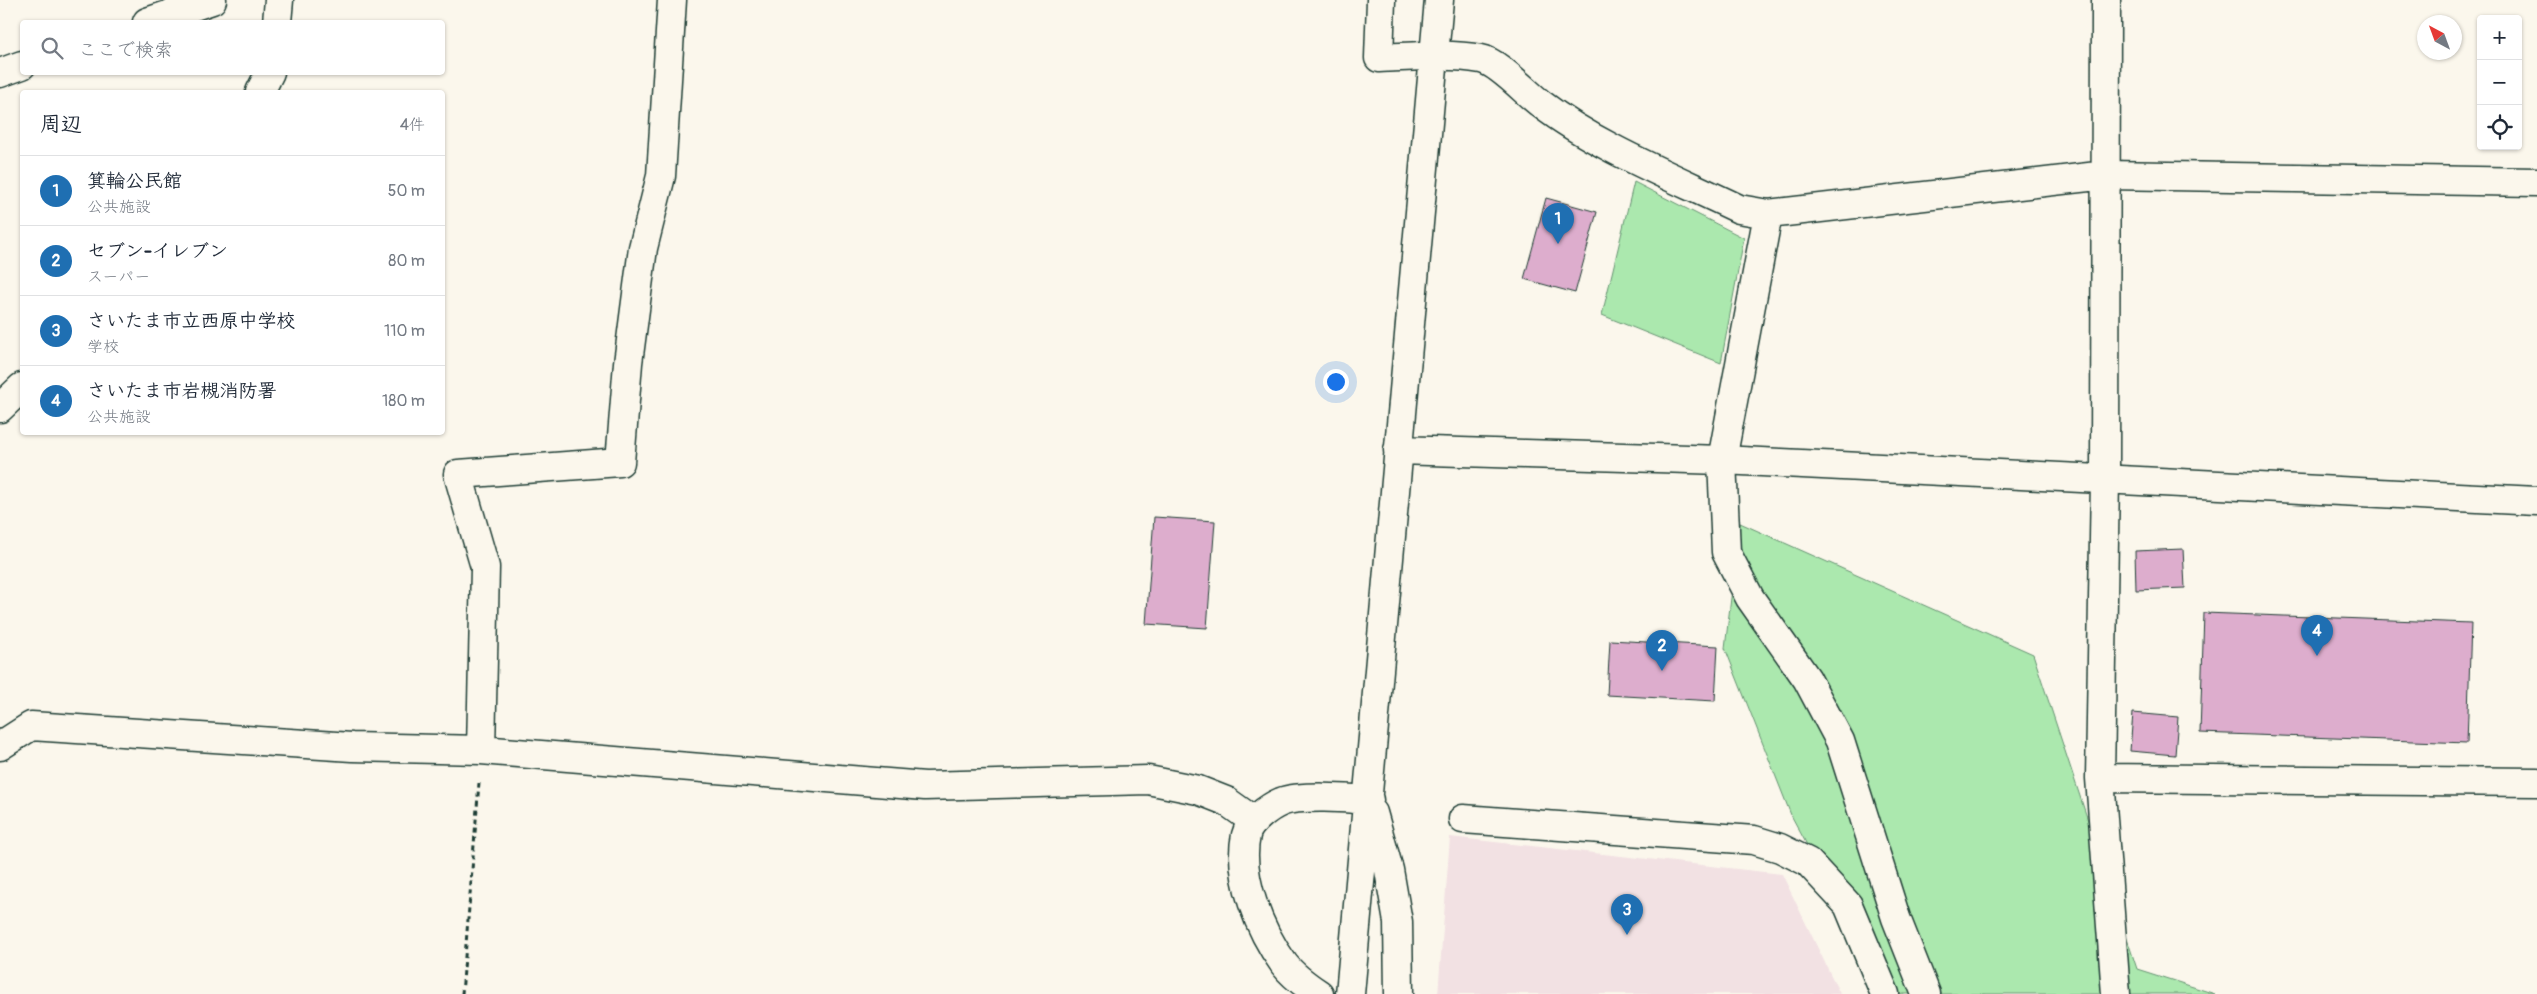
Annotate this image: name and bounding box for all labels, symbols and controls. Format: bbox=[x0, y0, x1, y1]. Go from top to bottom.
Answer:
north arrow bbox=[2417, 15, 2462, 60]
map controls bbox=[2477, 15, 2522, 150]
button: + bbox=[2477, 15, 2522, 60]
search box bbox=[20, 20, 445, 75]
icon: search bbox=[38, 34, 66, 62]
text: ここで検索 bbox=[78, 38, 173, 62]
button: − bbox=[2477, 60, 2522, 105]
button: locate bbox=[2477, 105, 2522, 150]
text: 周辺 bbox=[40, 111, 82, 138]
text: 4件 bbox=[400, 115, 425, 135]
text: 箕輪公民館 bbox=[87, 169, 182, 193]
text: 1 bbox=[53, 181, 59, 201]
text: 50 m bbox=[388, 181, 425, 201]
text: 公共施設 bbox=[87, 197, 151, 217]
pin: 1 bbox=[1542, 203, 1574, 244]
text: セブン-イレブン bbox=[87, 239, 228, 263]
text: 2 bbox=[52, 251, 60, 271]
text: 80 m bbox=[388, 251, 425, 271]
text: スーパー bbox=[87, 267, 150, 287]
text: さいたま市立西原中学校 bbox=[87, 309, 296, 333]
text: 3 bbox=[52, 321, 60, 341]
text: 110 m bbox=[384, 321, 425, 341]
text: 学校 bbox=[87, 337, 119, 357]
your location bbox=[1323, 369, 1349, 395]
text: さいたま市岩槻消防署 bbox=[87, 379, 277, 403]
text: 4 bbox=[51, 391, 61, 411]
text: 180 m bbox=[382, 391, 425, 411]
text: 公共施設 bbox=[87, 407, 151, 427]
pin: 4 bbox=[2301, 615, 2333, 656]
pin: 2 bbox=[1646, 630, 1678, 671]
pin: 3 bbox=[1611, 894, 1643, 935]

